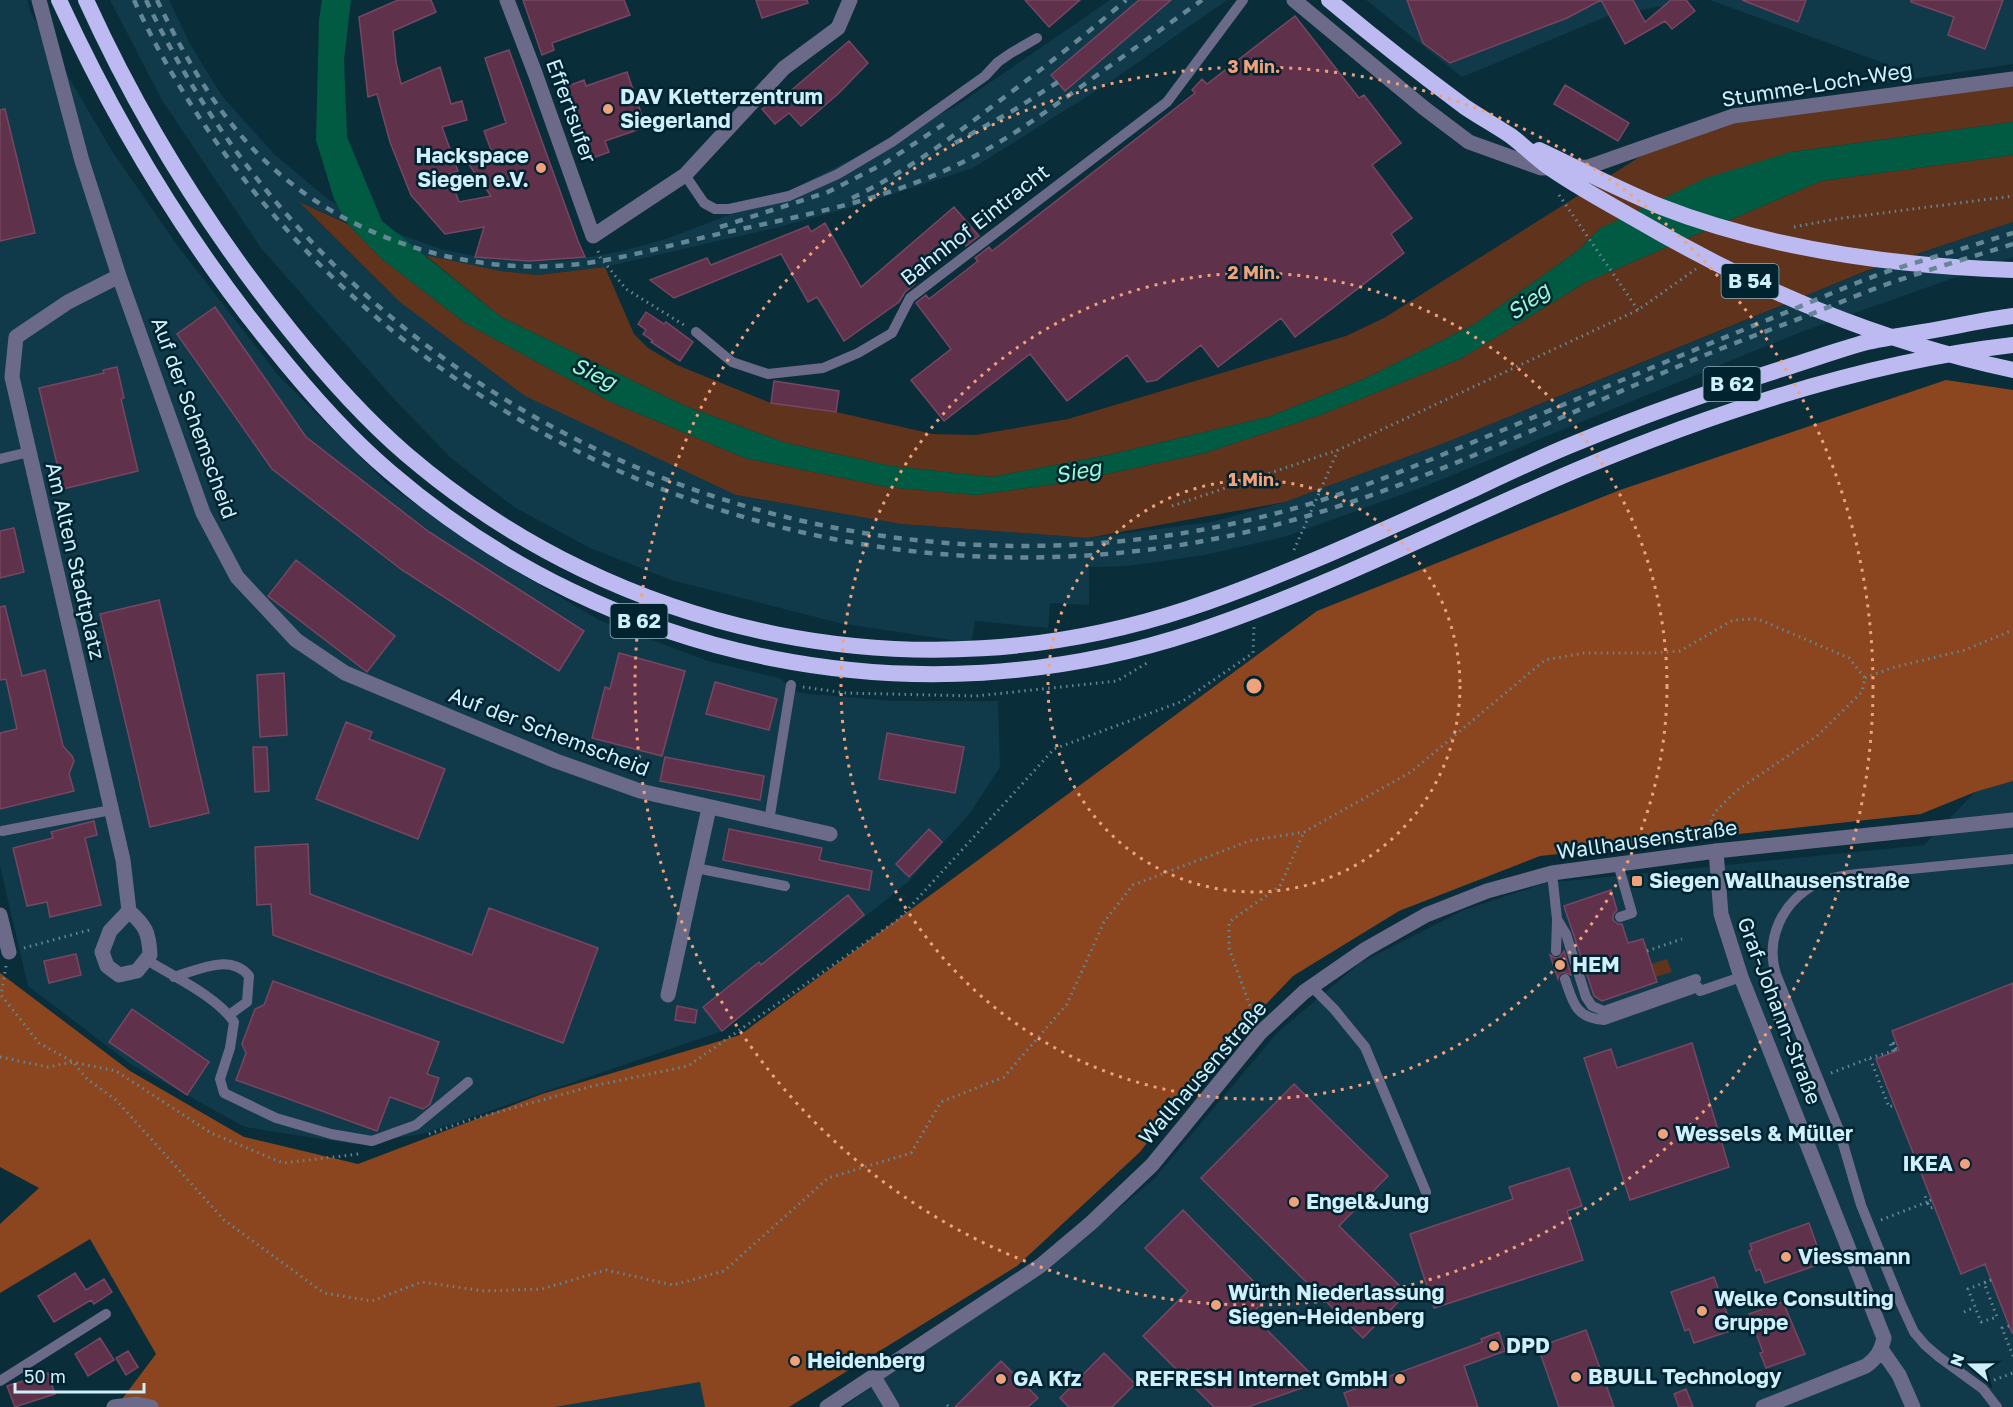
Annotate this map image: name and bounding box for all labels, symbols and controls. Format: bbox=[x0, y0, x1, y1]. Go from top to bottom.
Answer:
street label: Effertsufer bbox=[541, 55, 603, 166]
text: 3 Min. bbox=[1227, 55, 1281, 77]
street label: Stumme-Loch-Weg bbox=[1720, 56, 1914, 112]
place label: DAV Kletterzentrum Siegerland bbox=[620, 83, 823, 133]
marker: DAV Kletterzentrum Siegerland bbox=[601, 102, 615, 116]
place label: Hackspace Siegen e.V. bbox=[415, 142, 529, 192]
street label: Bahnhof Eintracht bbox=[895, 158, 1054, 290]
marker: Hackspace Siegen e.V. bbox=[534, 161, 548, 175]
text: 2 Min. bbox=[1227, 261, 1281, 283]
road number: B 54 bbox=[1722, 264, 1778, 298]
water label: Sieg bbox=[1501, 275, 1556, 325]
street label: Auf der Schemscheid bbox=[146, 313, 244, 522]
water label: Sieg bbox=[568, 351, 622, 395]
road number: B 62 bbox=[1704, 367, 1760, 401]
water label: Sieg bbox=[1053, 453, 1104, 488]
street label: Am Alten Stadtplatz bbox=[41, 459, 111, 662]
text: 1 Min. bbox=[1228, 468, 1280, 490]
road number: B 62 bbox=[610, 604, 668, 638]
centre of rings bbox=[1244, 676, 1264, 696]
street label: Auf der Schemscheid bbox=[445, 681, 653, 781]
street label: Wallhausenstraße bbox=[1555, 813, 1739, 865]
place label: Siegen Wallhausenstraße bbox=[1649, 867, 1910, 893]
marker: Siegen Wallhausenstraße bbox=[1630, 874, 1644, 888]
street label: Graf-Johann-Straße bbox=[1732, 913, 1828, 1108]
place label: HEM bbox=[1572, 951, 1620, 977]
marker: HEM bbox=[1553, 958, 1567, 972]
street label: Wallhausenstraße bbox=[1133, 995, 1272, 1150]
place label: Wessels & Müller bbox=[1675, 1120, 1853, 1146]
marker: Wessels & Müller bbox=[1656, 1127, 1670, 1141]
place label: IKEA bbox=[1902, 1150, 1953, 1176]
marker: IKEA bbox=[1958, 1157, 1972, 1171]
place label: Engel&Jung bbox=[1306, 1188, 1429, 1214]
marker: Engel&Jung bbox=[1287, 1195, 1301, 1209]
place label: Viessmann bbox=[1798, 1243, 1911, 1269]
marker: Viessmann bbox=[1779, 1250, 1793, 1264]
place label: Würth Niederlassung Siegen-Heidenberg bbox=[1228, 1279, 1445, 1329]
place label: Welke Consulting Gruppe bbox=[1714, 1285, 1894, 1335]
marker: Würth Niederlassung Siegen-Heidenberg bbox=[1209, 1298, 1223, 1312]
marker: Welke Consulting Gruppe bbox=[1695, 1304, 1709, 1318]
place label: DPD bbox=[1506, 1332, 1550, 1358]
north arrow bbox=[1941, 1335, 2001, 1395]
marker: DPD bbox=[1487, 1339, 1501, 1353]
place label: Heidenberg bbox=[807, 1347, 925, 1373]
text: N bbox=[1945, 1351, 1968, 1369]
marker: Heidenberg bbox=[788, 1354, 802, 1368]
scale bar bbox=[15, 1356, 144, 1394]
place label: BBULL Technology bbox=[1588, 1363, 1782, 1389]
text: 50 m bbox=[24, 1365, 66, 1387]
place label: GA Kfz bbox=[1013, 1365, 1082, 1391]
place label: REFRESH Internet GmbH bbox=[1135, 1365, 1388, 1391]
marker: BBULL Technology bbox=[1569, 1370, 1583, 1384]
marker: GA Kfz bbox=[994, 1372, 1008, 1386]
marker: REFRESH Internet GmbH bbox=[1393, 1372, 1407, 1386]

